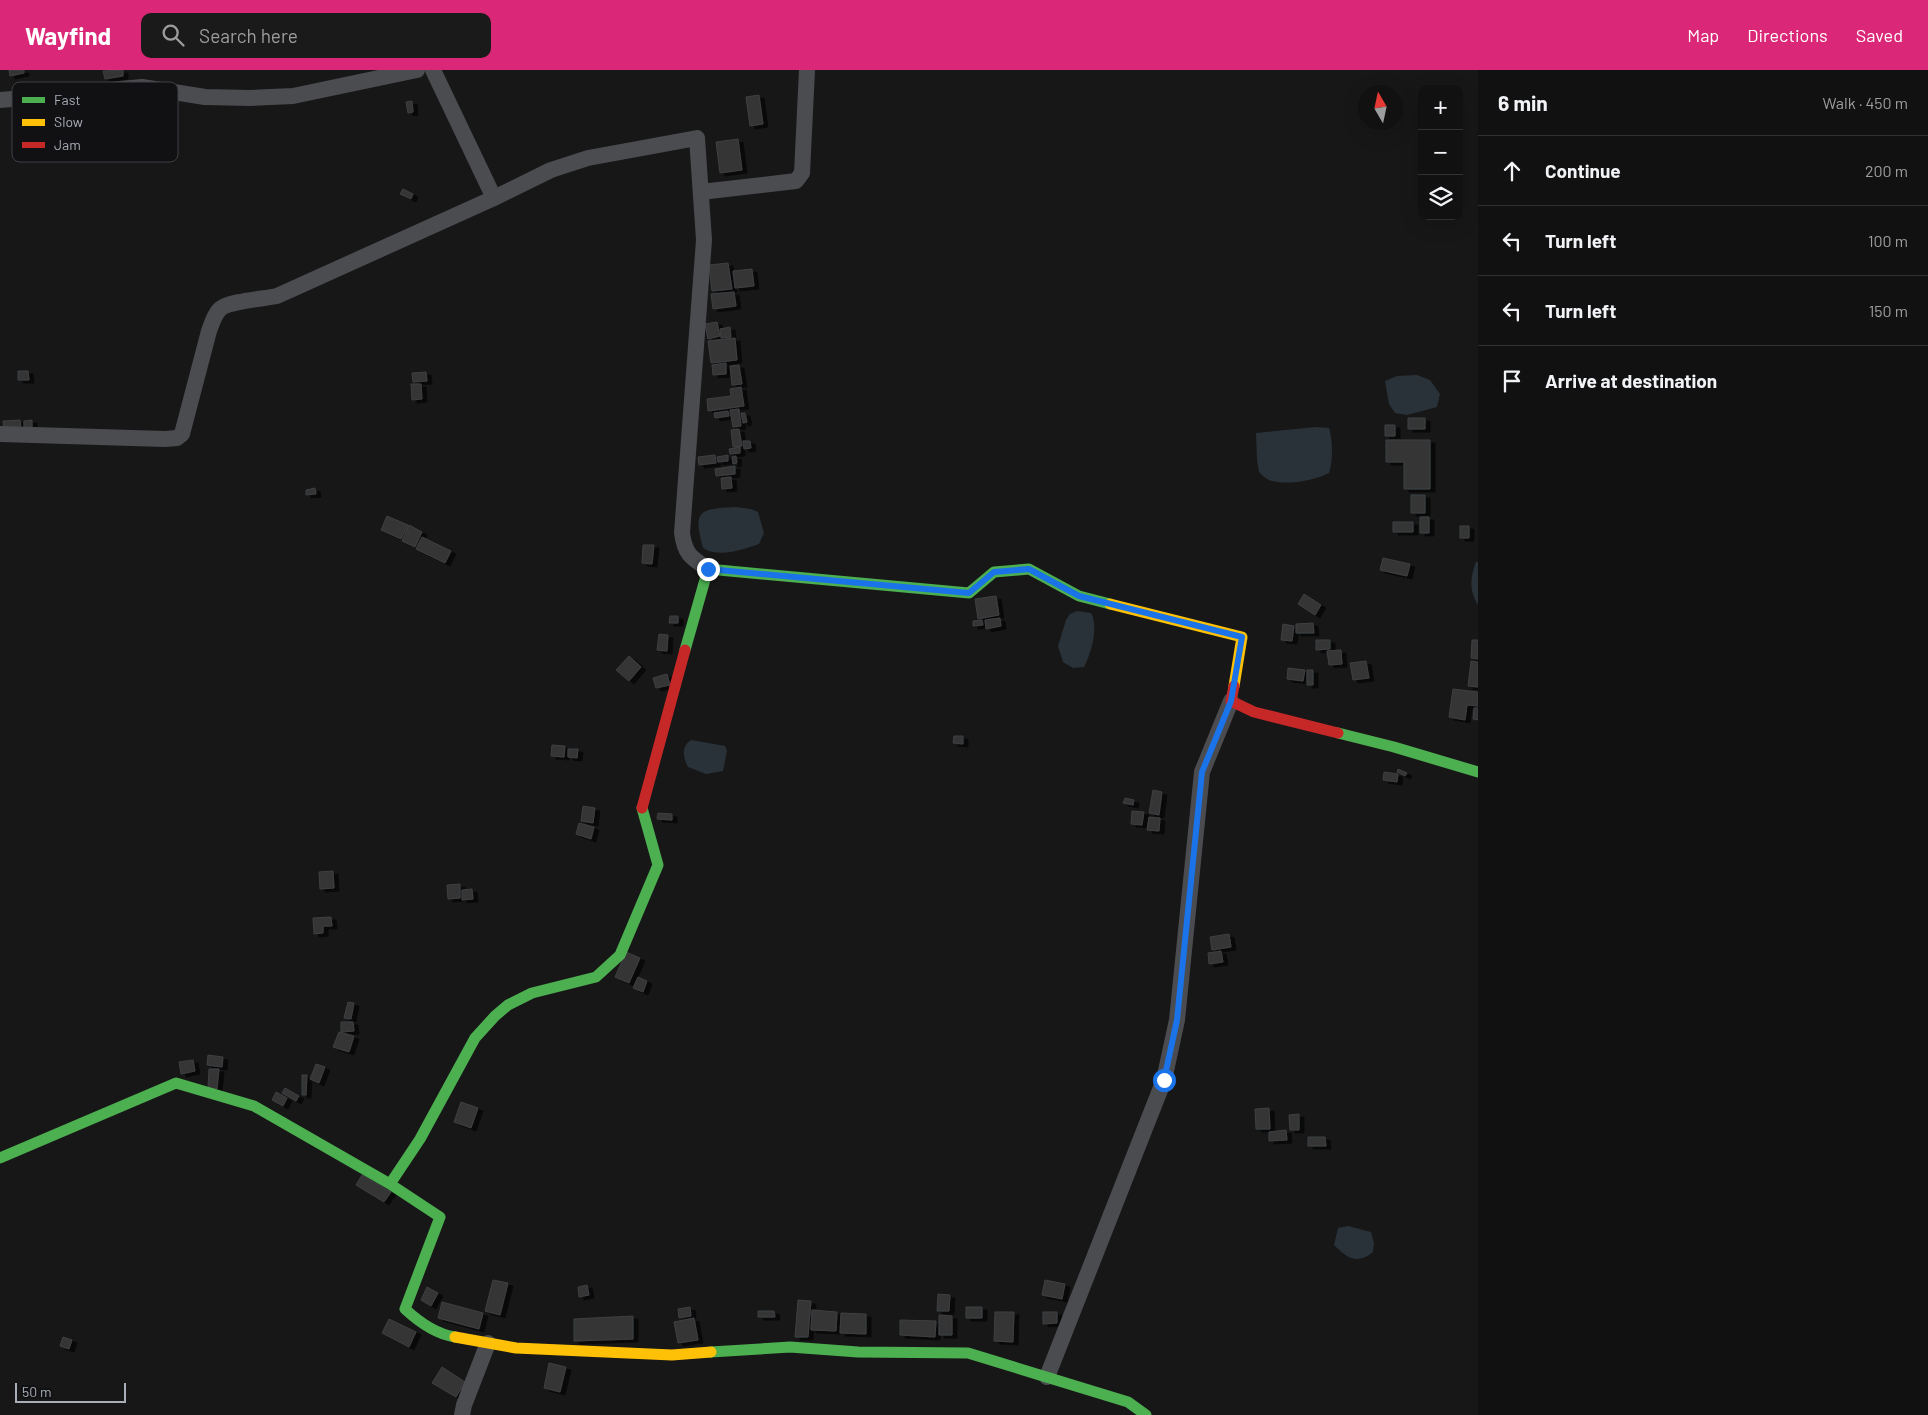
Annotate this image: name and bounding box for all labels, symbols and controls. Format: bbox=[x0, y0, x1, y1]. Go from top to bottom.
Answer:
search box bbox=[141, 13, 491, 58]
text: Wayfind bbox=[25, 21, 111, 50]
icon: search bbox=[159, 21, 187, 49]
text: Search here bbox=[199, 24, 298, 47]
text: Map bbox=[1687, 24, 1719, 46]
text: Directions bbox=[1747, 24, 1828, 46]
text: Saved bbox=[1856, 24, 1903, 46]
legend bbox=[12, 82, 178, 162]
north arrow bbox=[1358, 85, 1403, 130]
map controls bbox=[1418, 85, 1463, 220]
button: + bbox=[1418, 85, 1463, 130]
text: 6 min bbox=[1498, 90, 1548, 115]
text: Fast bbox=[54, 91, 80, 108]
text: Walk · 450 m bbox=[1823, 93, 1908, 112]
text: Slow bbox=[54, 113, 83, 130]
button: − bbox=[1418, 130, 1463, 175]
text: Jam bbox=[54, 136, 81, 153]
icon: ahead bbox=[1498, 157, 1526, 185]
text: Continue bbox=[1545, 159, 1621, 182]
text: 200 m bbox=[1865, 161, 1908, 180]
button: layers bbox=[1418, 175, 1463, 220]
icon: left bbox=[1498, 227, 1526, 255]
text: Turn left bbox=[1545, 229, 1616, 252]
text: 100 m bbox=[1868, 231, 1908, 250]
icon: left bbox=[1498, 297, 1526, 325]
text: Turn left bbox=[1545, 299, 1616, 322]
text: 150 m bbox=[1869, 301, 1908, 320]
icon: arrive bbox=[1498, 367, 1526, 395]
text: Arrive at destination bbox=[1545, 369, 1717, 392]
route end bbox=[697, 558, 720, 581]
route start bbox=[1153, 1069, 1176, 1092]
scale bar bbox=[15, 1380, 126, 1403]
text: 50 m bbox=[22, 1383, 51, 1400]

